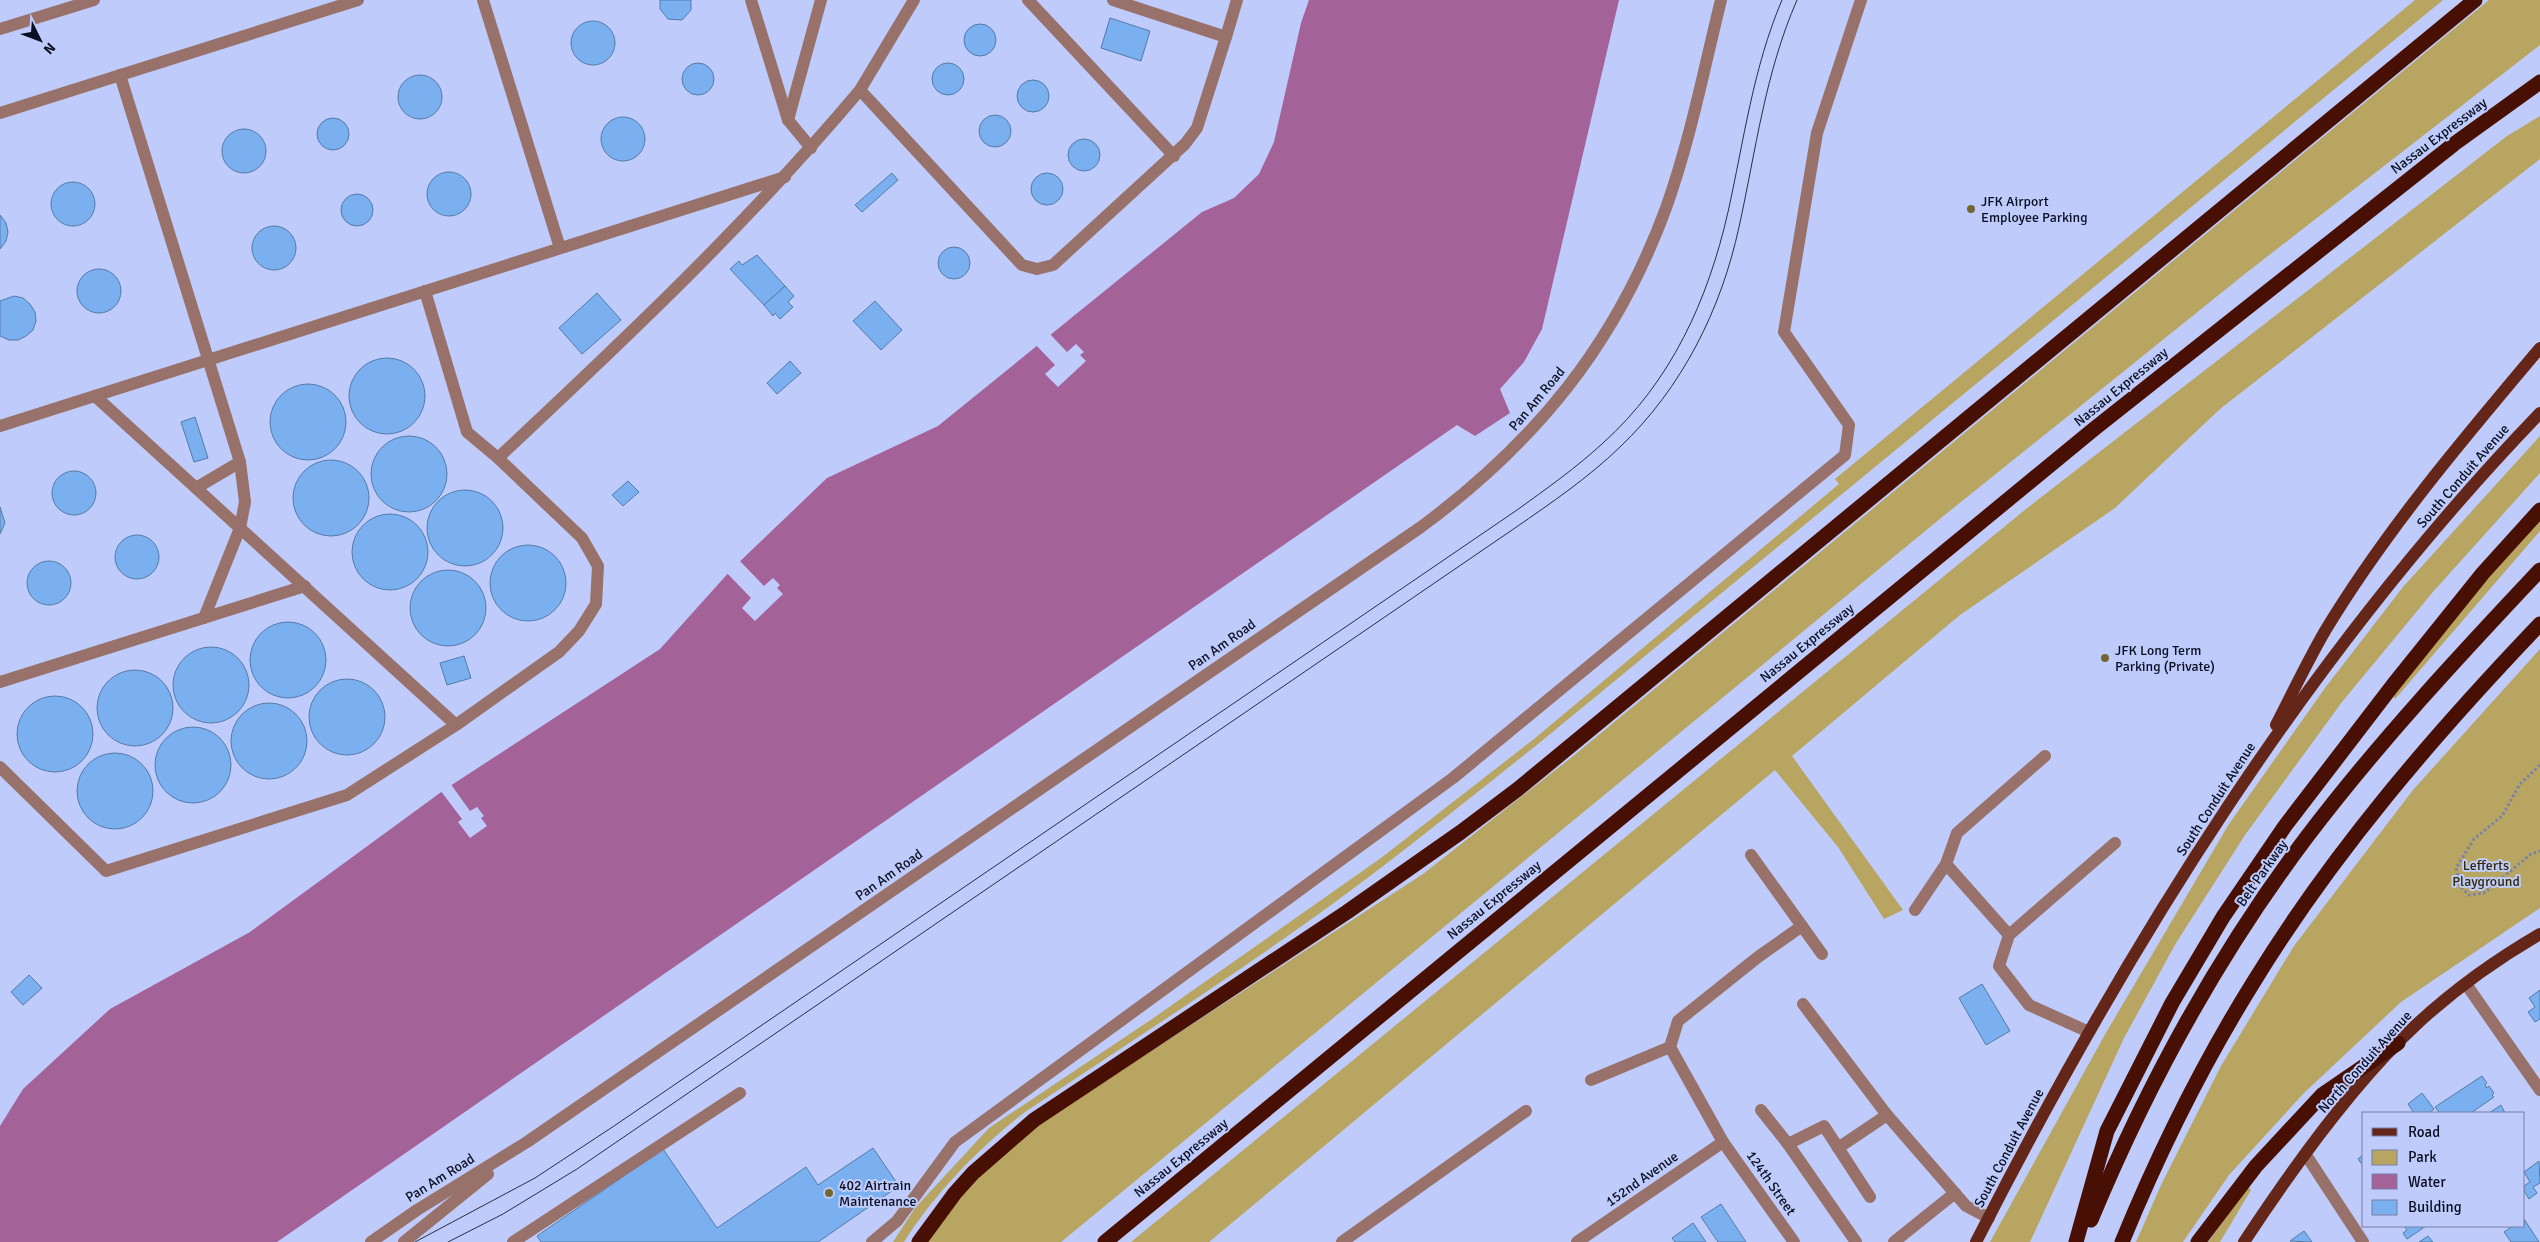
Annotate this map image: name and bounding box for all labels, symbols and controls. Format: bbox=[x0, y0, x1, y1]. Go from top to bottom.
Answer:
north arrow bbox=[15, 15, 65, 65]
text: N bbox=[40, 39, 59, 58]
street label: Nassau Expressway bbox=[2388, 94, 2491, 178]
place label: JFK Airport Employee Parking bbox=[1981, 193, 2088, 226]
marker: JFK Airport Employee Parking bbox=[1965, 203, 1977, 215]
street label: Nassau Expressway bbox=[2071, 344, 2172, 430]
street label: Pan Am Road bbox=[1505, 364, 1569, 434]
street label: South Conduit Avenue bbox=[2413, 421, 2513, 531]
street label: Nassau Expressway bbox=[1757, 600, 1858, 686]
street label: Pan Am Road bbox=[1185, 616, 1259, 674]
place label: JFK Long Term Parking (Private) bbox=[2115, 642, 2215, 675]
marker: JFK Long Term Parking (Private) bbox=[2099, 652, 2111, 664]
street label: South Conduit Avenue bbox=[2173, 739, 2259, 859]
street label: Belt Parkway bbox=[2233, 836, 2292, 910]
street label: Pan Am Road bbox=[852, 846, 926, 904]
street label: Nassau Expressway bbox=[1444, 857, 1545, 943]
park label: Lefferts Playground bbox=[2452, 857, 2520, 890]
street label: North Conduit Avenue bbox=[2315, 1007, 2415, 1117]
street label: South Conduit Avenue bbox=[1970, 1086, 2048, 1210]
legend bbox=[2362, 1112, 2525, 1227]
street label: Nassau Expressway bbox=[1131, 1115, 1232, 1201]
text: Road bbox=[2408, 1123, 2440, 1141]
street label: 152nd Avenue bbox=[1602, 1148, 1682, 1210]
street label: 124th Street bbox=[1743, 1148, 1799, 1219]
text: Park bbox=[2408, 1148, 2437, 1166]
street label: Pan Am Road bbox=[402, 1150, 478, 1206]
text: Water bbox=[2408, 1173, 2446, 1191]
place label: 402 Airtrain Maintenance bbox=[839, 1177, 917, 1210]
marker: 402 Airtrain Maintenance bbox=[823, 1187, 835, 1199]
text: Building bbox=[2408, 1198, 2462, 1216]

